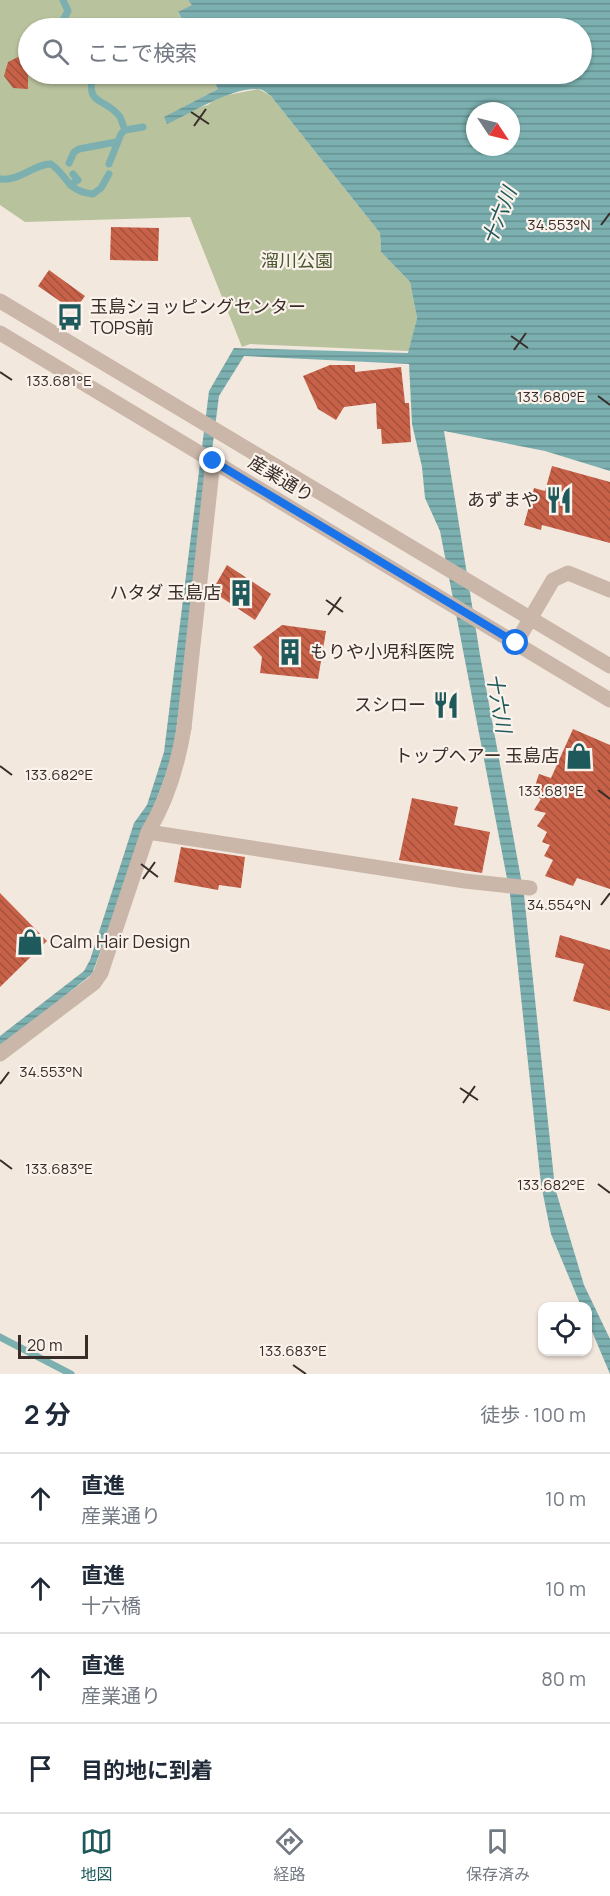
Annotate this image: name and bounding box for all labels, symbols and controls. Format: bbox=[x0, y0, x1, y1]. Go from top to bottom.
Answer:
search box bbox=[18, 18, 592, 84]
icon: search bbox=[39, 35, 72, 68]
text: ここで検索 bbox=[87, 38, 197, 68]
north arrow bbox=[466, 102, 520, 156]
water label: 十六川 bbox=[475, 181, 523, 249]
text: 34.553°N bbox=[527, 214, 591, 235]
park label: 溜川公園 bbox=[261, 248, 333, 272]
place label: 玉島ショッピングセンター TOPS前 bbox=[90, 294, 306, 339]
bus stop icon: 玉島ショッピングセンター TOPS前 bbox=[55, 302, 85, 332]
text: 133.681°E bbox=[26, 370, 92, 391]
text: 133.680°E bbox=[517, 386, 585, 407]
route end bbox=[199, 447, 225, 473]
street label: 産業通り bbox=[244, 449, 319, 507]
restaurant icon: あずまや bbox=[544, 485, 574, 515]
place label: あずまや bbox=[467, 487, 539, 511]
building icon: ハタダ 玉島店 bbox=[226, 578, 256, 608]
place label: ハタダ 玉島店 bbox=[109, 580, 221, 604]
route start bbox=[502, 629, 528, 655]
building icon: もりや小児科医院 bbox=[275, 637, 305, 667]
place label: もりや小児科医院 bbox=[310, 639, 454, 663]
water label: 十六川 bbox=[481, 671, 518, 737]
restaurant icon: スシロー bbox=[431, 690, 461, 720]
place label: スシロー bbox=[354, 692, 426, 716]
shop icon: トップヘアー 玉島店 bbox=[564, 741, 594, 771]
place label: トップヘアー 玉島店 bbox=[394, 743, 559, 767]
text: 133.682°E bbox=[25, 764, 93, 785]
text: 133.681°E bbox=[518, 780, 584, 801]
text: 34.554°N bbox=[527, 894, 591, 915]
shop icon: Calm Hair Design bbox=[15, 927, 45, 957]
place label: Calm Hair Design bbox=[50, 929, 190, 953]
text: 34.553°N bbox=[19, 1061, 83, 1082]
text: 133.683°E bbox=[25, 1158, 93, 1179]
text: 133.682°E bbox=[517, 1174, 585, 1195]
map controls bbox=[538, 1302, 592, 1356]
button: locate bbox=[538, 1302, 592, 1356]
scale bar bbox=[18, 1332, 88, 1360]
text: 20 m bbox=[27, 1334, 63, 1356]
text: 133.683°E bbox=[259, 1340, 327, 1361]
text: 2 分 bbox=[24, 1396, 71, 1432]
text: 徒歩 · 100 m bbox=[480, 1401, 586, 1428]
text: 直進 bbox=[81, 1470, 125, 1500]
icon: ahead bbox=[24, 1482, 57, 1515]
text: 10 m bbox=[545, 1485, 586, 1512]
text: 産業通り bbox=[81, 1502, 161, 1529]
text: 直進 bbox=[81, 1560, 125, 1590]
icon: ahead bbox=[24, 1572, 57, 1605]
text: 10 m bbox=[545, 1575, 586, 1602]
text: 十六橋 bbox=[81, 1592, 141, 1619]
text: 直進 bbox=[81, 1650, 125, 1680]
icon: ahead bbox=[24, 1662, 57, 1695]
text: 80 m bbox=[541, 1665, 586, 1692]
text: 産業通り bbox=[81, 1682, 161, 1709]
icon: arrive bbox=[24, 1752, 57, 1785]
text: 目的地に到着 bbox=[81, 1755, 213, 1785]
tab: 地図 bbox=[80, 1825, 113, 1885]
tab: 経路 bbox=[273, 1825, 306, 1885]
tab: 保存済み bbox=[466, 1825, 530, 1885]

